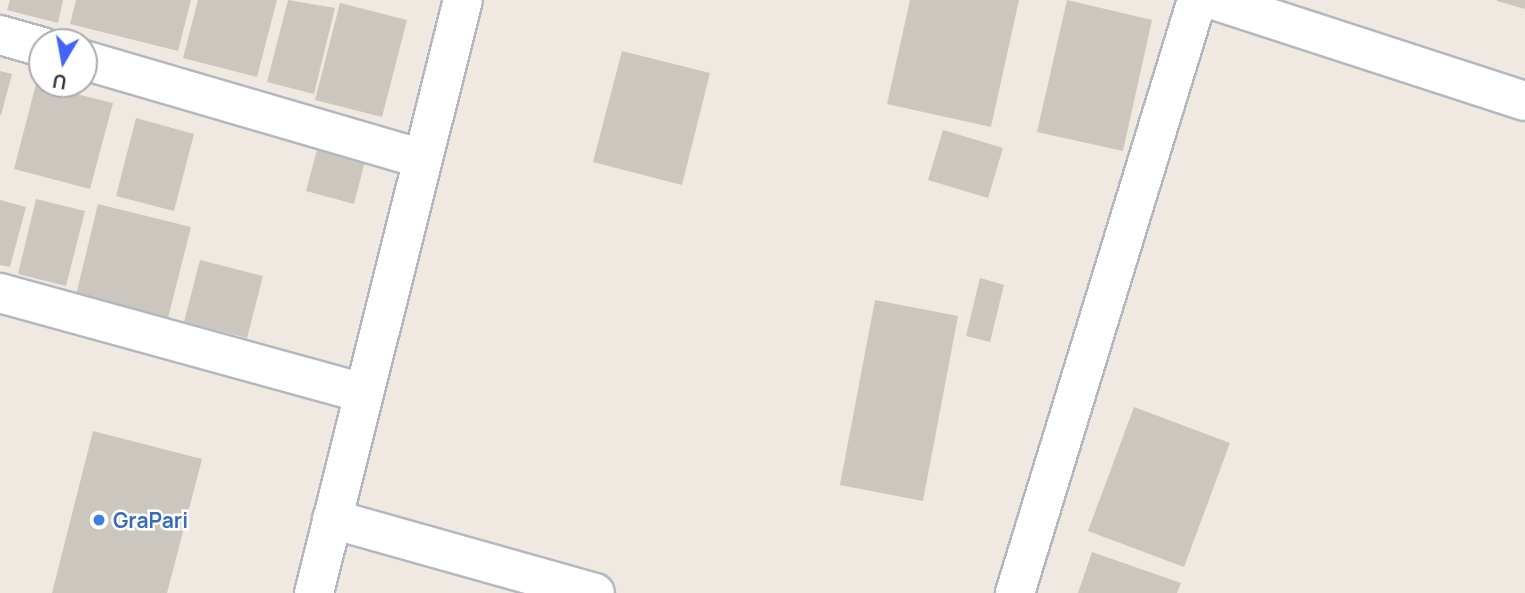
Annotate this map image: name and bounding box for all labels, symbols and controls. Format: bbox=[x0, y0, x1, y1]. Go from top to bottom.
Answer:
north arrow bbox=[28, 28, 98, 98]
text: U bbox=[51, 68, 69, 96]
place label: GraPari bbox=[113, 507, 188, 533]
marker: GraPari bbox=[91, 512, 107, 528]

